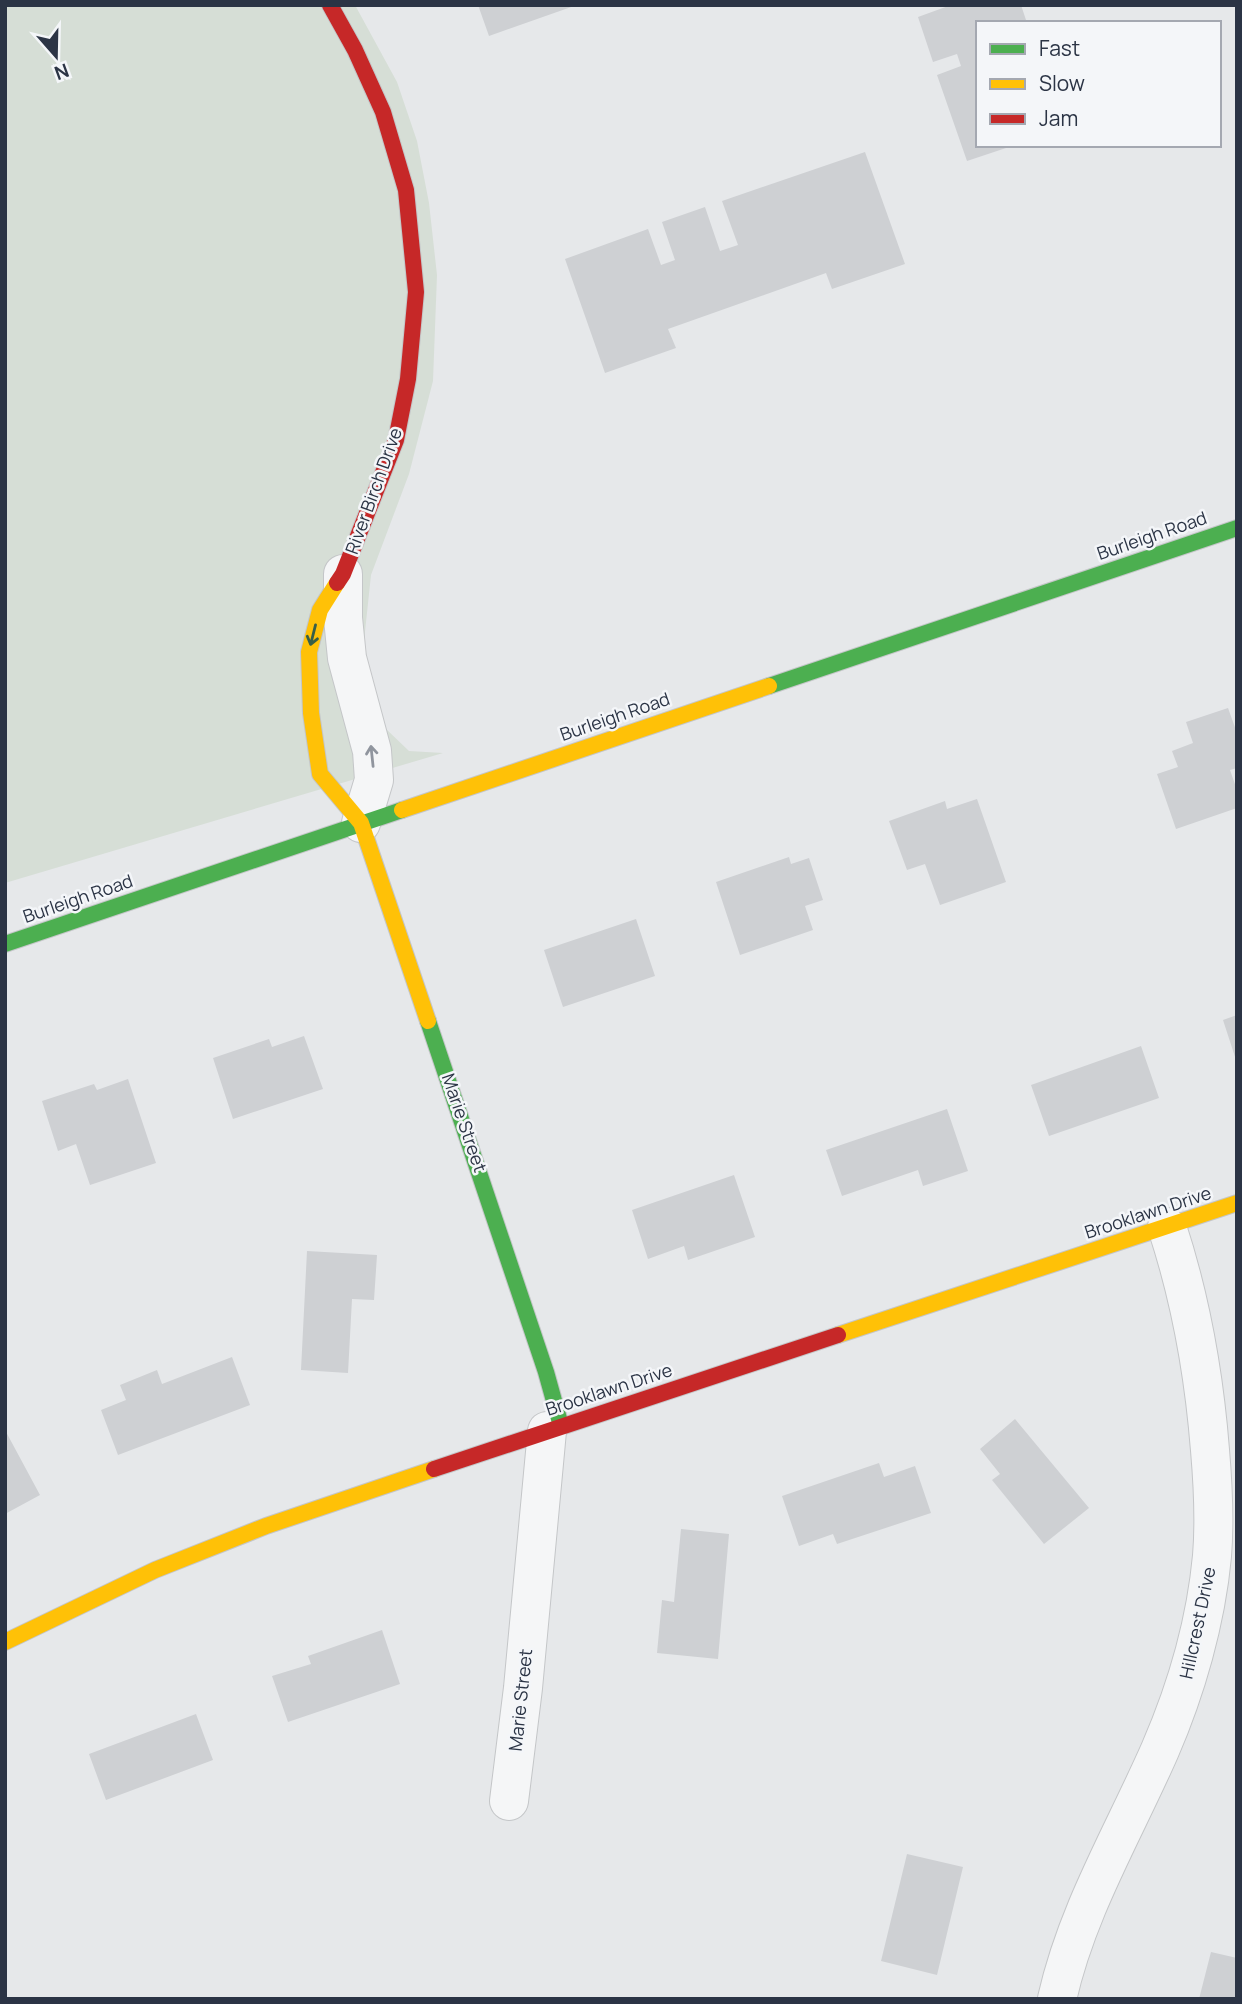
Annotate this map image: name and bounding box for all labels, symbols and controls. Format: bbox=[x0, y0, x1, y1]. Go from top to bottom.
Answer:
north arrow bbox=[21, 21, 91, 91]
legend bbox=[976, 21, 1221, 147]
text: Fast bbox=[1039, 34, 1080, 62]
text: N bbox=[51, 57, 73, 87]
text: Slow bbox=[1039, 69, 1085, 97]
text: Jam bbox=[1039, 104, 1078, 132]
street label: River Birch Drive bbox=[339, 424, 407, 557]
street label: Burleigh Road bbox=[1094, 505, 1210, 565]
one-way arrow bbox=[306, 623, 319, 646]
street label: Burleigh Road bbox=[557, 686, 673, 746]
one-way arrow bbox=[365, 745, 378, 768]
street label: Burleigh Road bbox=[20, 868, 136, 928]
street label: Marie Street bbox=[437, 1070, 493, 1175]
street label: Brooklawn Drive bbox=[1081, 1180, 1214, 1244]
street label: Brooklawn Drive bbox=[542, 1357, 675, 1421]
street label: Hillcrest Drive bbox=[1173, 1565, 1221, 1681]
street label: Marie Street bbox=[503, 1648, 537, 1752]

